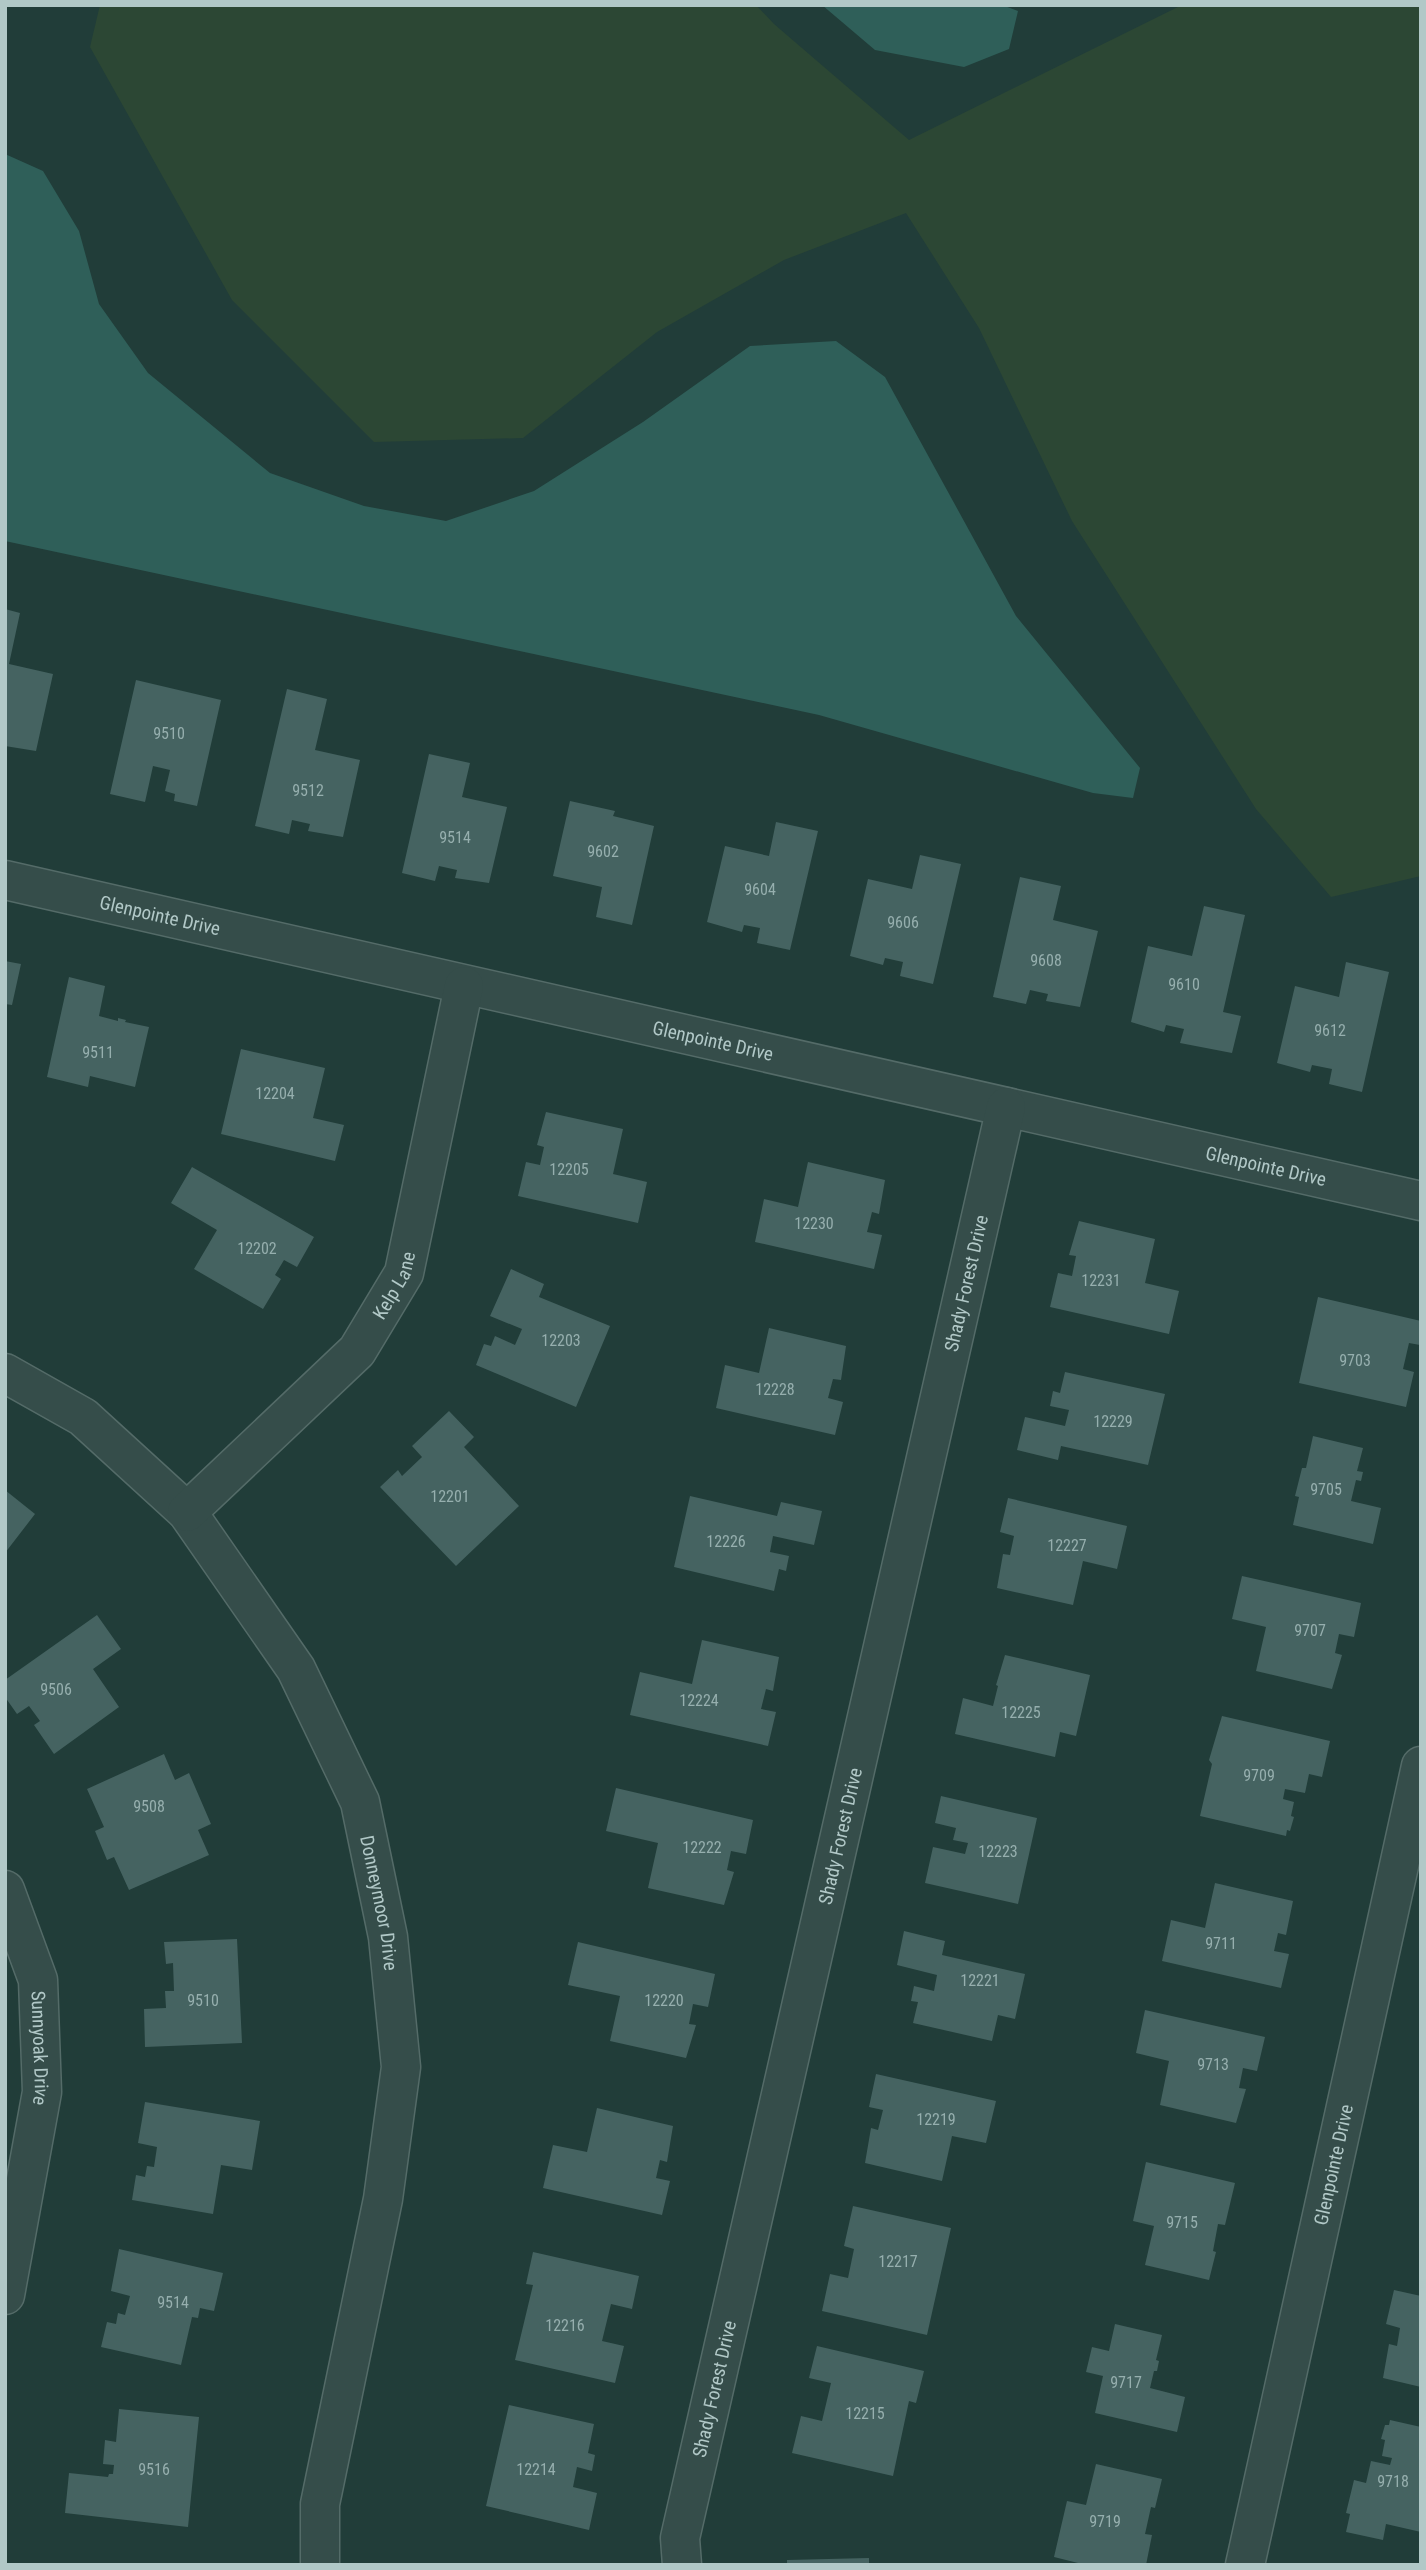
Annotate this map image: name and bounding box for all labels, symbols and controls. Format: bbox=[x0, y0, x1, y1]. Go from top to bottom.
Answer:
house number: 9510 bbox=[153, 724, 185, 743]
house number: 9512 bbox=[292, 781, 324, 800]
house number: 9514 bbox=[439, 828, 471, 847]
house number: 9602 bbox=[587, 842, 619, 861]
house number: 9604 bbox=[744, 880, 776, 899]
street label: Glenpointe Drive bbox=[97, 891, 223, 940]
house number: 9606 bbox=[887, 913, 919, 932]
house number: 9608 bbox=[1030, 951, 1062, 970]
house number: 9610 bbox=[1168, 975, 1200, 994]
street label: Glenpointe Drive bbox=[650, 1016, 776, 1066]
house number: 9612 bbox=[1314, 1021, 1346, 1040]
house number: 9511 bbox=[82, 1043, 114, 1062]
house number: 12204 bbox=[255, 1084, 295, 1103]
street label: Glenpointe Drive bbox=[1203, 1142, 1329, 1191]
house number: 12205 bbox=[549, 1160, 589, 1179]
street label: Shady Forest Drive bbox=[940, 1213, 993, 1354]
house number: 12230 bbox=[794, 1214, 834, 1233]
house number: 12202 bbox=[237, 1239, 277, 1258]
street label: Kelp Lane bbox=[368, 1250, 420, 1324]
house number: 12231 bbox=[1081, 1271, 1121, 1290]
house number: 12203 bbox=[541, 1331, 581, 1350]
house number: 9703 bbox=[1339, 1351, 1371, 1370]
house number: 12228 bbox=[755, 1380, 795, 1399]
house number: 12229 bbox=[1093, 1412, 1133, 1431]
house number: 9705 bbox=[1310, 1480, 1342, 1499]
house number: 12201 bbox=[430, 1487, 470, 1506]
house number: 12226 bbox=[706, 1532, 746, 1551]
house number: 12227 bbox=[1047, 1536, 1087, 1555]
house number: 9707 bbox=[1294, 1621, 1326, 1640]
house number: 9506 bbox=[40, 1680, 72, 1699]
house number: 12224 bbox=[679, 1691, 719, 1710]
house number: 12225 bbox=[1001, 1703, 1041, 1722]
street label: Shady Forest Drive bbox=[814, 1765, 867, 1907]
house number: 9709 bbox=[1243, 1766, 1275, 1785]
house number: 9508 bbox=[133, 1797, 165, 1816]
street label: Donneymoor Drive bbox=[355, 1833, 402, 1972]
house number: 12222 bbox=[682, 1838, 722, 1857]
house number: 12223 bbox=[978, 1842, 1018, 1861]
house number: 9711 bbox=[1205, 1934, 1237, 1953]
house number: 12221 bbox=[960, 1971, 1000, 1990]
street label: Sunnyoak Drive bbox=[26, 1990, 53, 2107]
house number: 9510 bbox=[187, 1991, 219, 2010]
house number: 12220 bbox=[644, 1991, 684, 2010]
house number: 9713 bbox=[1197, 2055, 1229, 2074]
street label: Glenpointe Drive bbox=[1309, 2102, 1358, 2227]
house number: 12219 bbox=[916, 2110, 956, 2129]
house number: 9715 bbox=[1166, 2213, 1198, 2232]
house number: 12217 bbox=[878, 2252, 918, 2271]
house number: 9514 bbox=[157, 2293, 189, 2312]
house number: 12216 bbox=[545, 2316, 585, 2335]
street label: Shady Forest Drive bbox=[688, 2318, 741, 2460]
house number: 9717 bbox=[1110, 2373, 1142, 2392]
house number: 12215 bbox=[845, 2404, 885, 2423]
house number: 9516 bbox=[138, 2460, 170, 2479]
house number: 12214 bbox=[516, 2460, 556, 2479]
house number: 9718 bbox=[1377, 2472, 1409, 2491]
house number: 9719 bbox=[1089, 2512, 1121, 2531]

